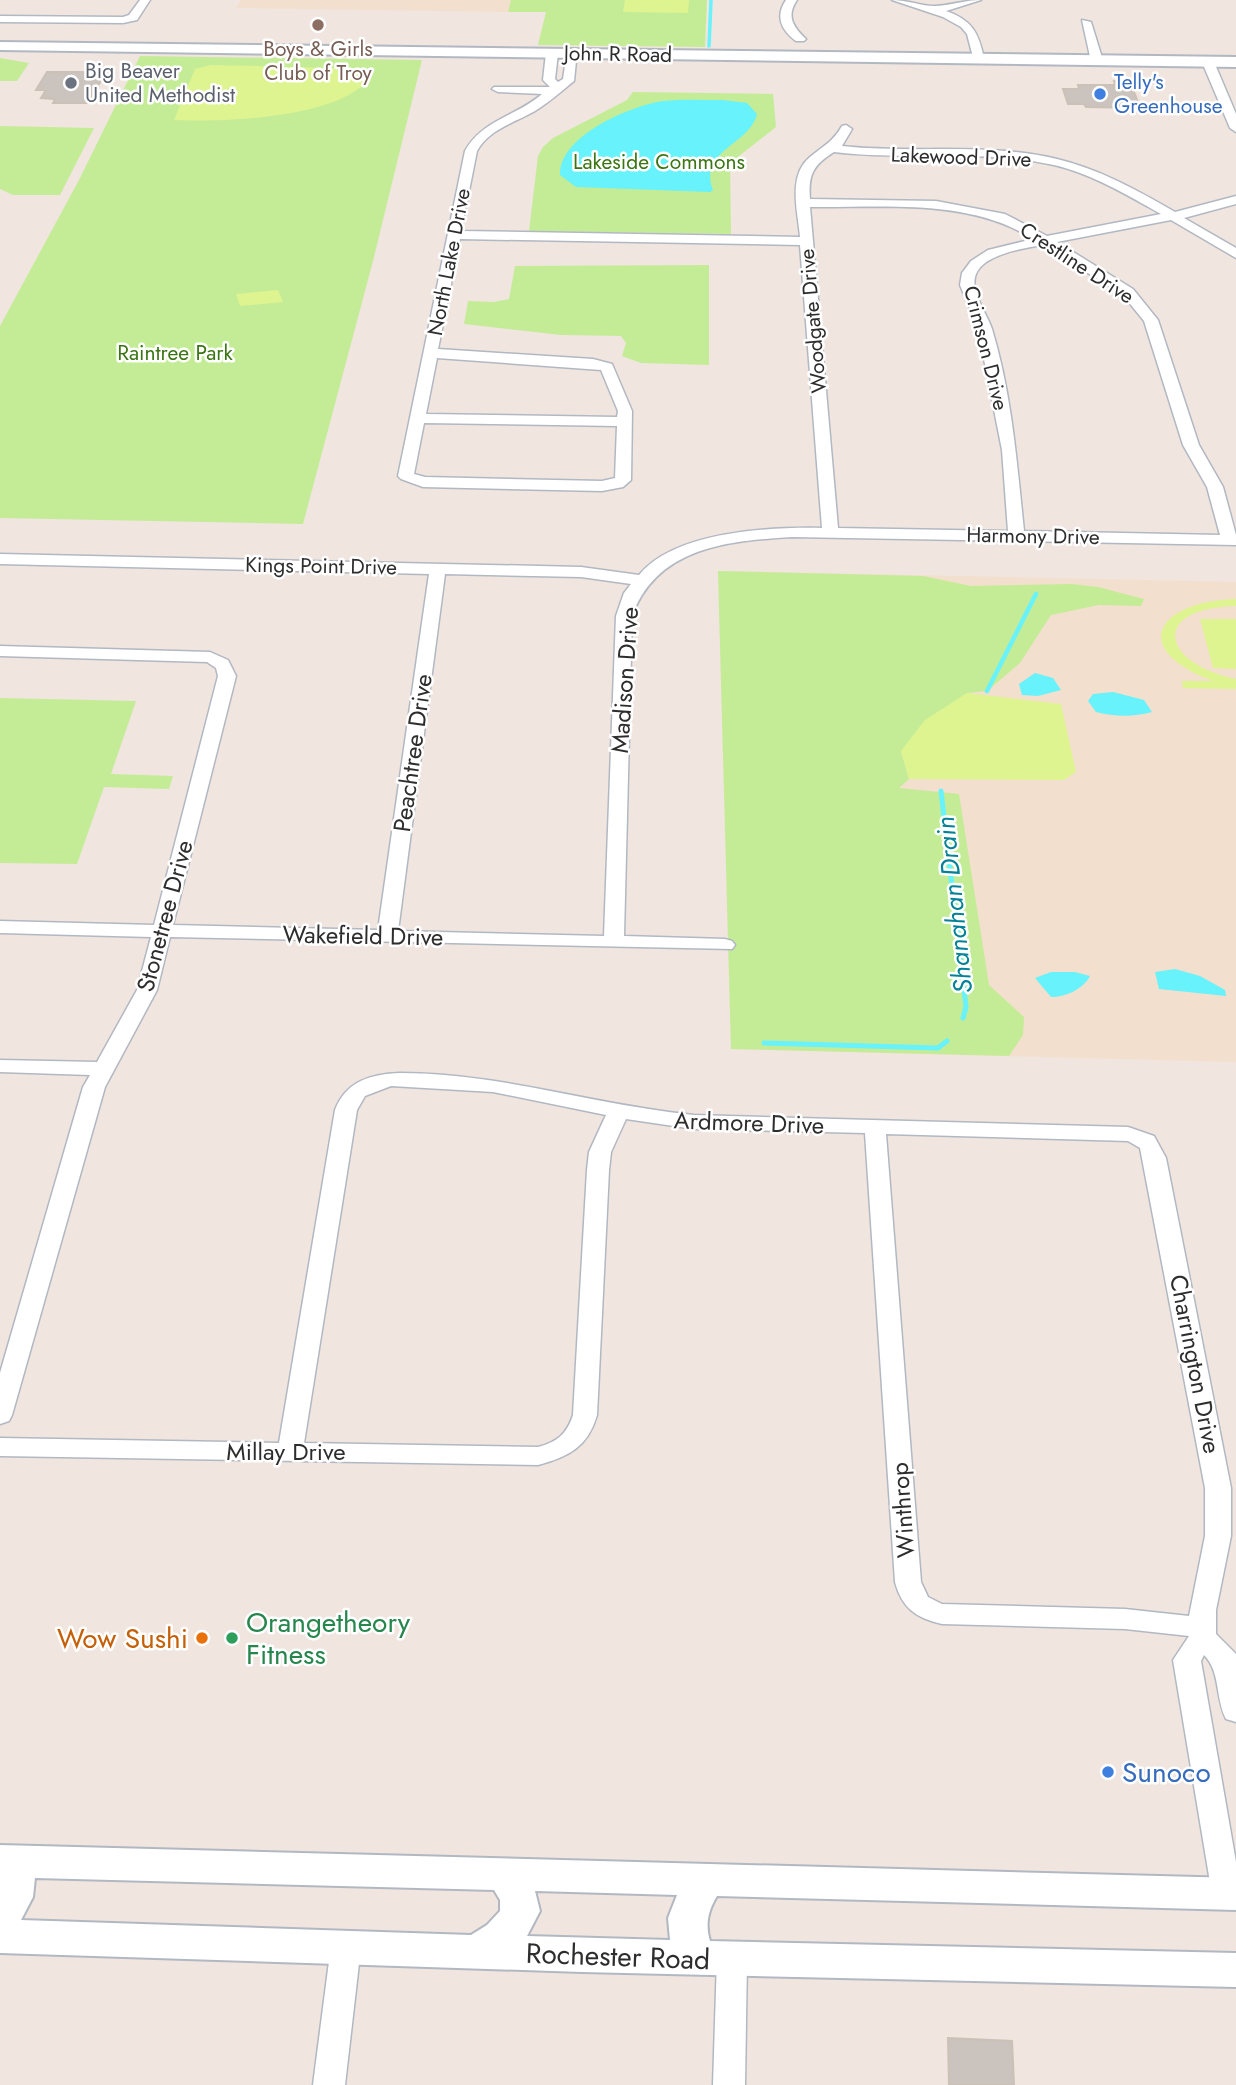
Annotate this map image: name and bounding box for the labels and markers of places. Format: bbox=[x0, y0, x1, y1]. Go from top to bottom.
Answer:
marker: Boys & Girls Club of Troy bbox=[310, 17, 326, 33]
place label: Boys & Girls Club of Troy bbox=[263, 34, 373, 88]
place label: Big Beaver United Methodist bbox=[85, 56, 235, 110]
place label: Telly's Greenhouse bbox=[1114, 67, 1223, 121]
marker: Big Beaver United Methodist bbox=[63, 75, 79, 91]
marker: Telly's Greenhouse bbox=[1092, 86, 1108, 102]
place label: Orangetheory Fitness bbox=[246, 1602, 411, 1675]
place label: Wow Sushi bbox=[57, 1618, 188, 1659]
marker: Wow Sushi bbox=[194, 1630, 210, 1646]
marker: Orangetheory Fitness bbox=[224, 1630, 240, 1646]
place label: Sunoco bbox=[1122, 1752, 1211, 1793]
marker: Sunoco bbox=[1100, 1764, 1116, 1780]

